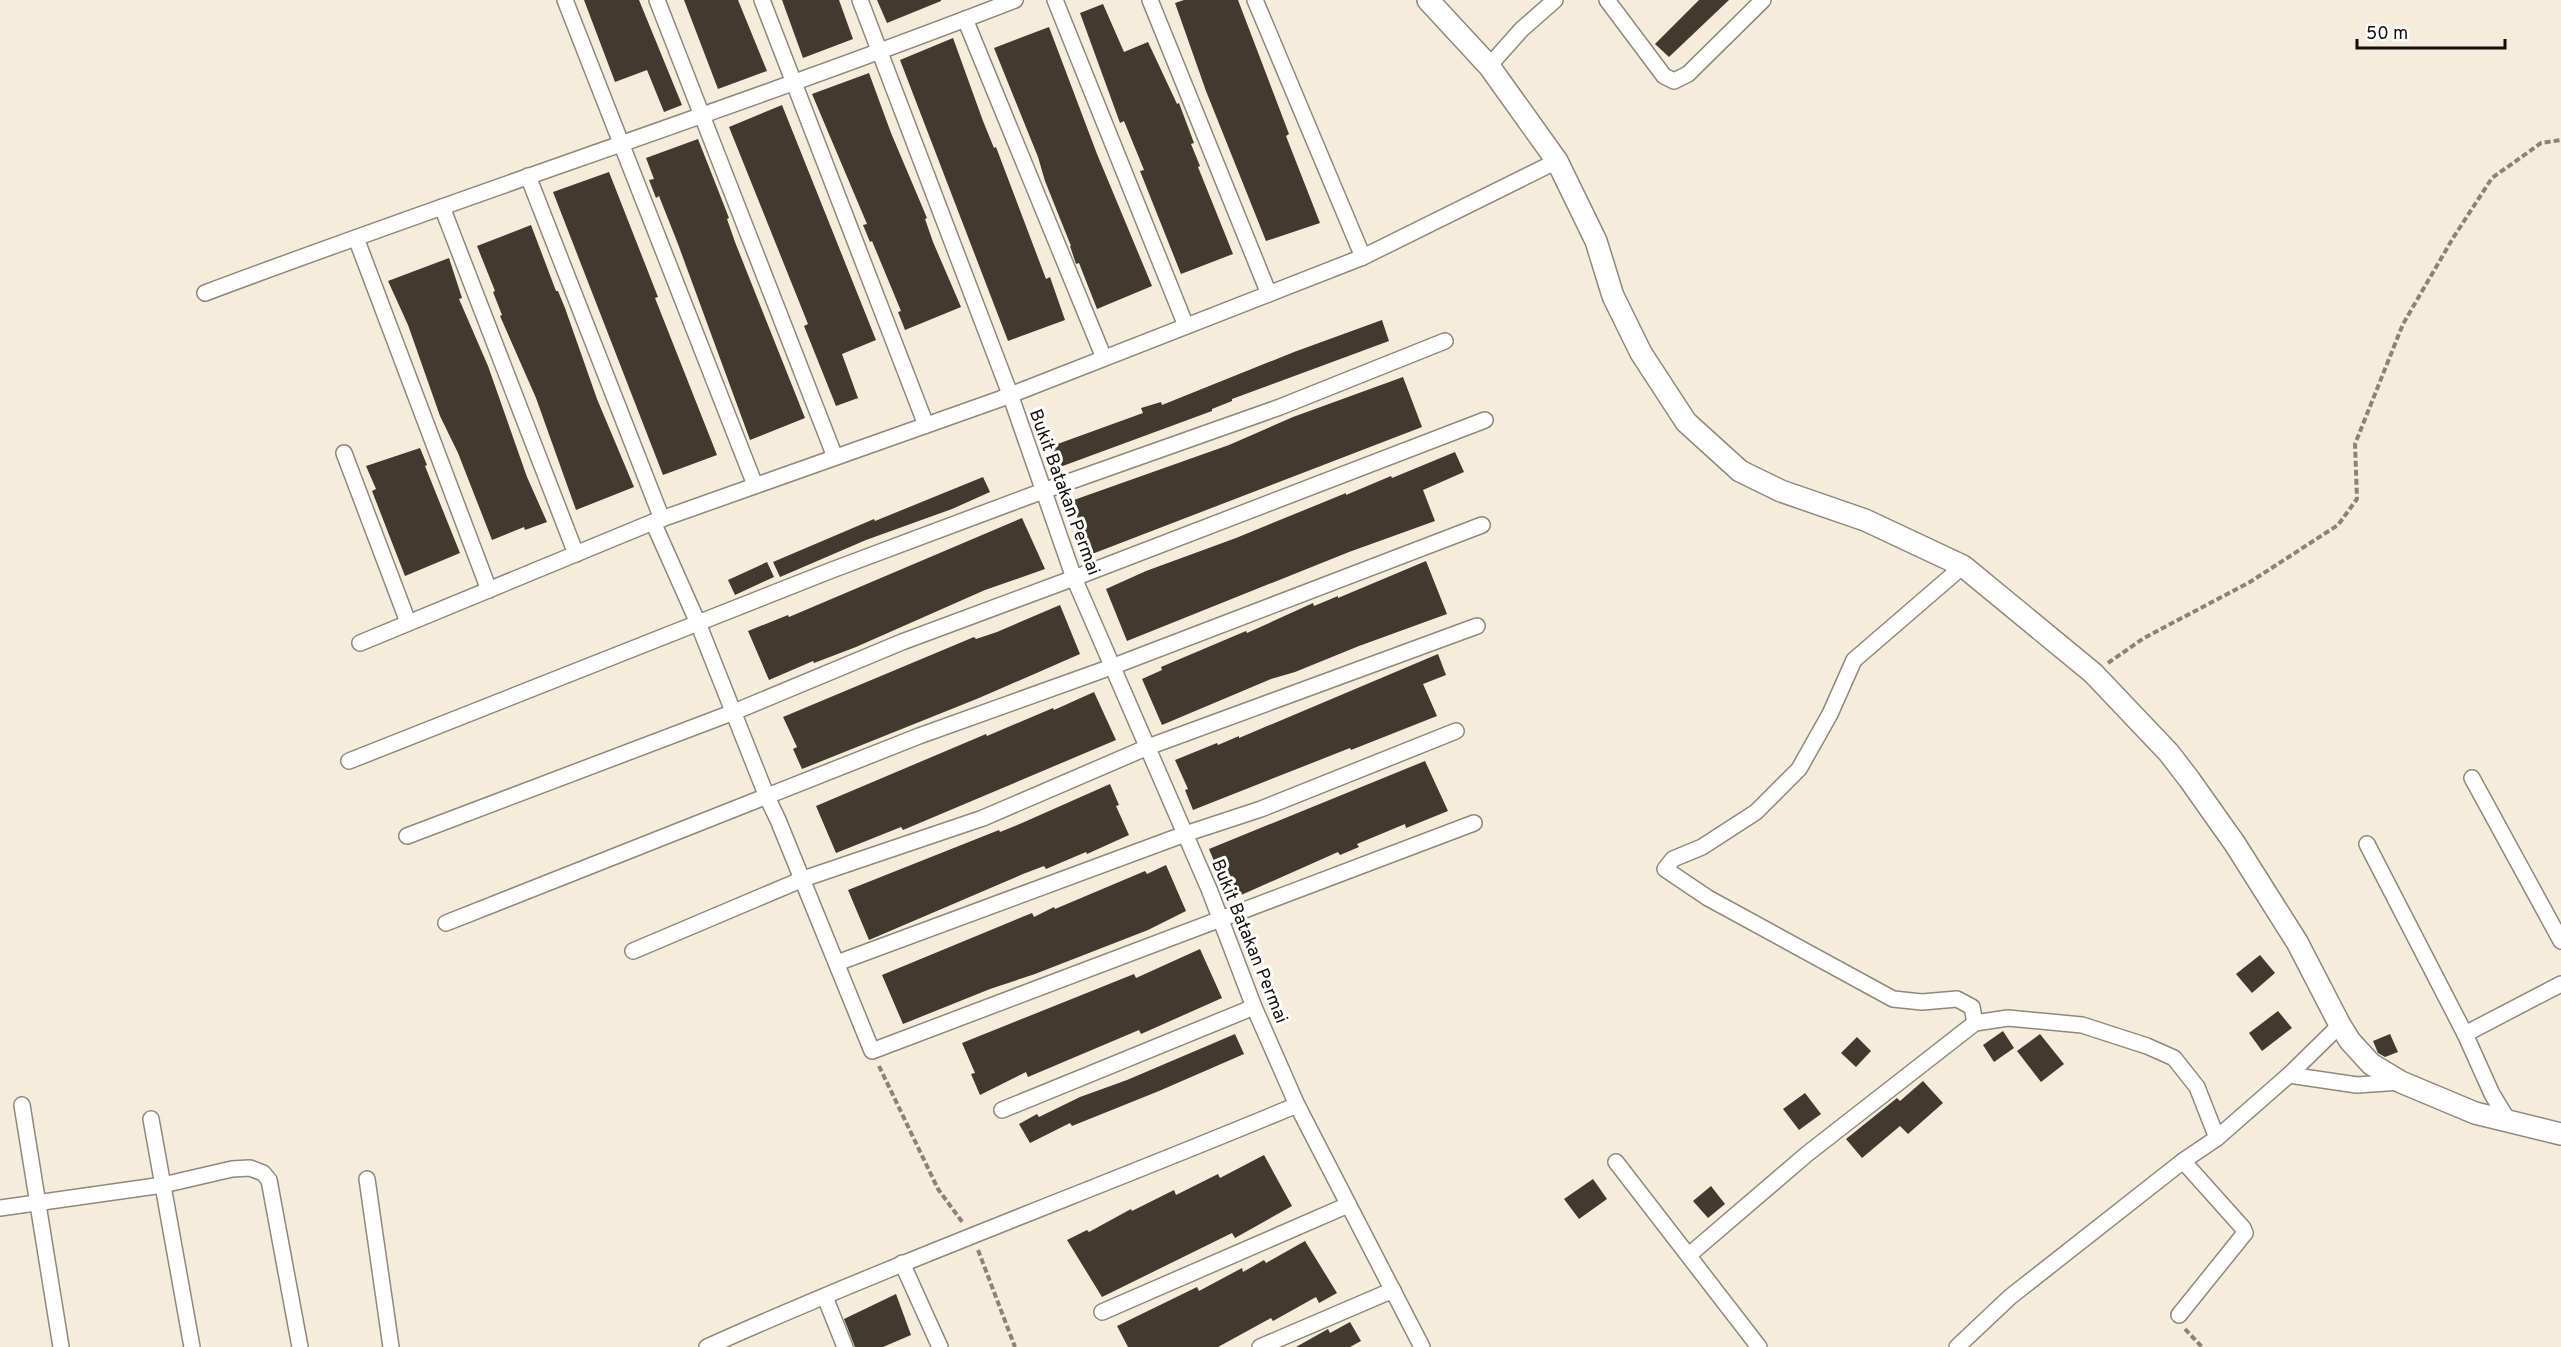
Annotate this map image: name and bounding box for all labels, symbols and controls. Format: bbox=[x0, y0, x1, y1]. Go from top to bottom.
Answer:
scale bar bbox=[2357, 12, 2506, 50]
text: 50 m bbox=[2366, 23, 2408, 46]
street label: Bukit Batakan Permai bbox=[1023, 406, 1104, 579]
street label: Bukit Batakan Permai bbox=[1205, 856, 1292, 1027]

